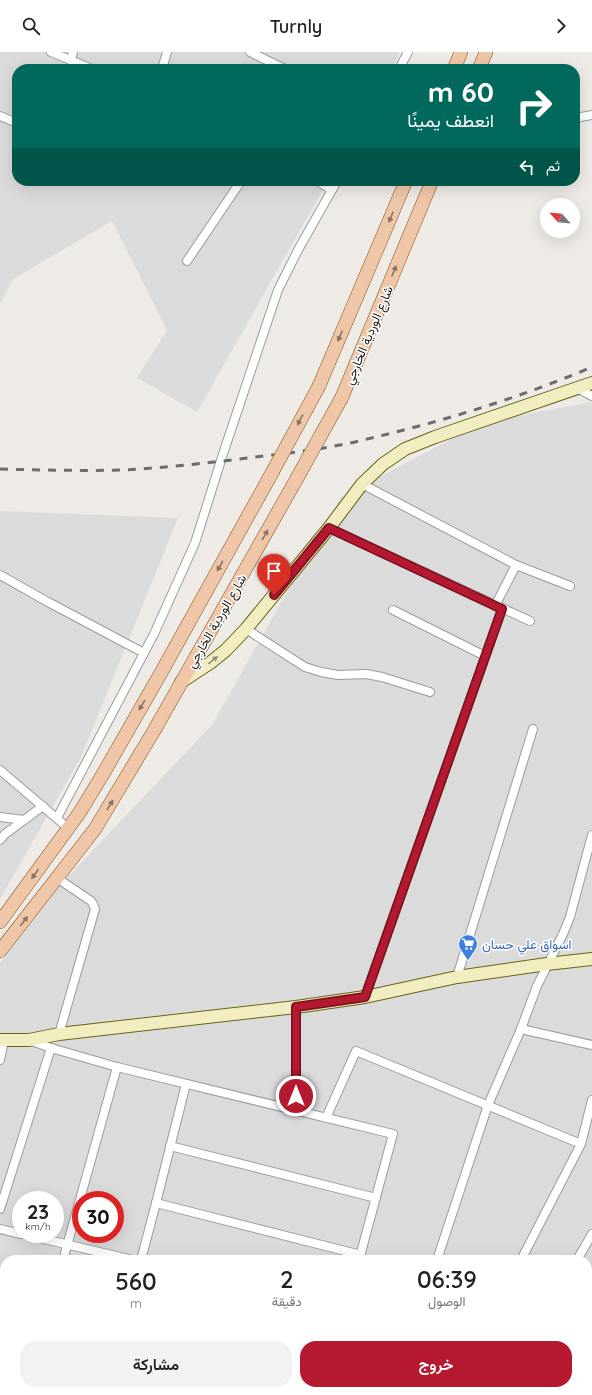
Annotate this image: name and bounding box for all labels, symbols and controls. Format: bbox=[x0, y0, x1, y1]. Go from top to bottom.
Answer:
icon: search bbox=[20, 15, 42, 37]
text: Turnly bbox=[270, 15, 322, 38]
icon: forward bbox=[550, 15, 572, 37]
text: 60 m bbox=[428, 74, 494, 109]
icon: right bbox=[508, 80, 560, 132]
text: انعطف يمينًا bbox=[407, 109, 494, 132]
icon: left bbox=[516, 156, 538, 178]
text: ثم bbox=[546, 156, 560, 175]
north arrow bbox=[540, 198, 580, 238]
map controls bbox=[540, 198, 580, 238]
one-way arrow bbox=[388, 211, 394, 222]
one-way arrow bbox=[392, 264, 398, 276]
street label: شارع الوردية الخارجي bbox=[340, 283, 399, 388]
one-way arrow bbox=[337, 331, 343, 342]
one-way arrow bbox=[297, 415, 304, 426]
one-way arrow bbox=[262, 529, 269, 541]
pin bbox=[257, 554, 291, 595]
icon: arrive bbox=[263, 560, 285, 582]
one-way arrow bbox=[216, 561, 223, 572]
street label: شارع الوردية الخارجي bbox=[183, 571, 252, 672]
one-way arrow bbox=[208, 656, 219, 665]
one-way arrow bbox=[139, 699, 146, 711]
one-way arrow bbox=[106, 799, 113, 811]
one-way arrow bbox=[31, 868, 39, 879]
one-way arrow bbox=[20, 915, 28, 926]
supermarket icon: اسواق علي حسان bbox=[457, 933, 479, 961]
place label: اسواق علي حسان bbox=[482, 936, 571, 955]
position arrow bbox=[275, 1075, 317, 1117]
speed limit sign: 30 bbox=[72, 1191, 124, 1243]
text: 23 bbox=[27, 1199, 49, 1224]
text: km/h bbox=[25, 1220, 51, 1233]
text: 2 bbox=[280, 1264, 293, 1294]
text: 06:39 bbox=[417, 1264, 477, 1294]
text: 560 bbox=[115, 1266, 156, 1296]
text: دقيقة bbox=[272, 1293, 302, 1309]
text: الوصول bbox=[428, 1293, 466, 1309]
text: m bbox=[130, 1295, 142, 1311]
button: مشاركة bbox=[20, 1341, 292, 1387]
button: خروج bbox=[300, 1341, 572, 1387]

